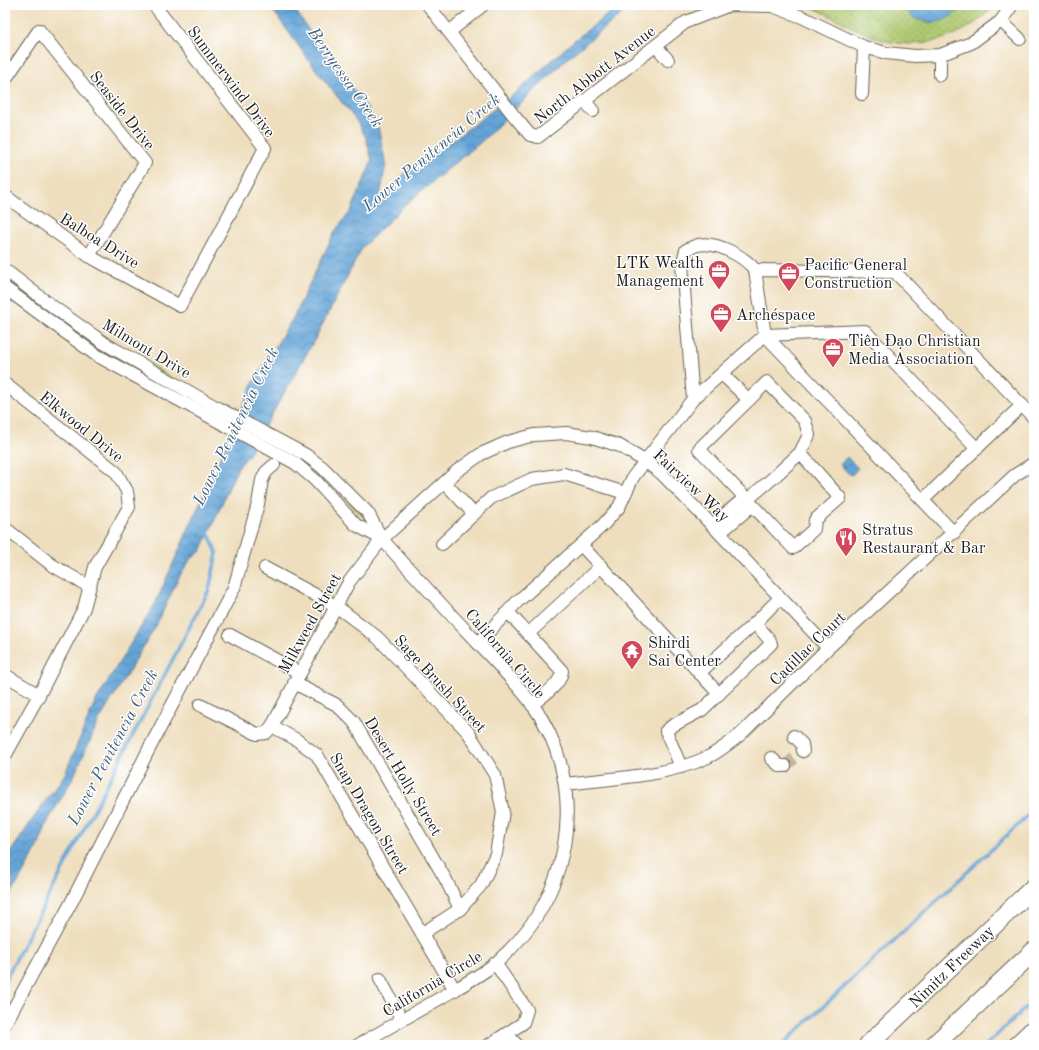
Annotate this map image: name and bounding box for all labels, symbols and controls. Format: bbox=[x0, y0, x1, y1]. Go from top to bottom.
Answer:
street label: Summerwind Drive bbox=[184, 24, 277, 141]
water label: Berryessa Creek bbox=[303, 24, 386, 131]
street label: North Abbott Avenue bbox=[532, 24, 659, 128]
street label: Seaside Drive bbox=[86, 69, 157, 154]
water label: Lower Penitencia Creek bbox=[359, 91, 504, 216]
street label: Balboa Drive bbox=[56, 211, 141, 272]
place label: LTK Wealth Management bbox=[616, 256, 704, 290]
office icon: LTK Wealth Management bbox=[706, 258, 732, 291]
place label: Pacific General Construction bbox=[804, 258, 907, 292]
office icon: Pacific General Construction bbox=[776, 260, 802, 293]
office icon: Archéspace bbox=[708, 301, 734, 334]
place label: Archéspace bbox=[736, 308, 815, 324]
street label: Milmont Drive bbox=[99, 317, 193, 382]
place label: Tiên Đạo Christian Media Association bbox=[848, 334, 981, 368]
office icon: Tiên Đạo Christian Media Association bbox=[820, 336, 846, 369]
water label: Lower Penitencia Creek bbox=[190, 345, 282, 509]
street label: Elkwood Drive bbox=[36, 389, 126, 466]
street label: Fairview Way bbox=[649, 447, 732, 526]
place label: Stratus Restaurant & Bar bbox=[862, 523, 986, 557]
restaurant icon: Stratus Restaurant & Bar bbox=[833, 525, 859, 558]
street label: Milkweed Street bbox=[277, 571, 345, 677]
street label: California Circle bbox=[462, 607, 547, 702]
street label: Cadillac Court bbox=[767, 609, 850, 689]
street label: Sage Brush Street bbox=[390, 632, 489, 737]
place label: Shirdi Sai Center bbox=[648, 636, 721, 670]
temple icon: Shirdi Sai Center bbox=[619, 638, 645, 671]
water label: Lower Penitencia Creek bbox=[65, 667, 162, 829]
street label: Desert Holly Street bbox=[361, 715, 444, 839]
street label: Snap Dragon Street bbox=[326, 751, 411, 878]
street label: Nimitz Freeway bbox=[907, 923, 998, 1012]
street label: California Circle bbox=[381, 949, 485, 1021]

